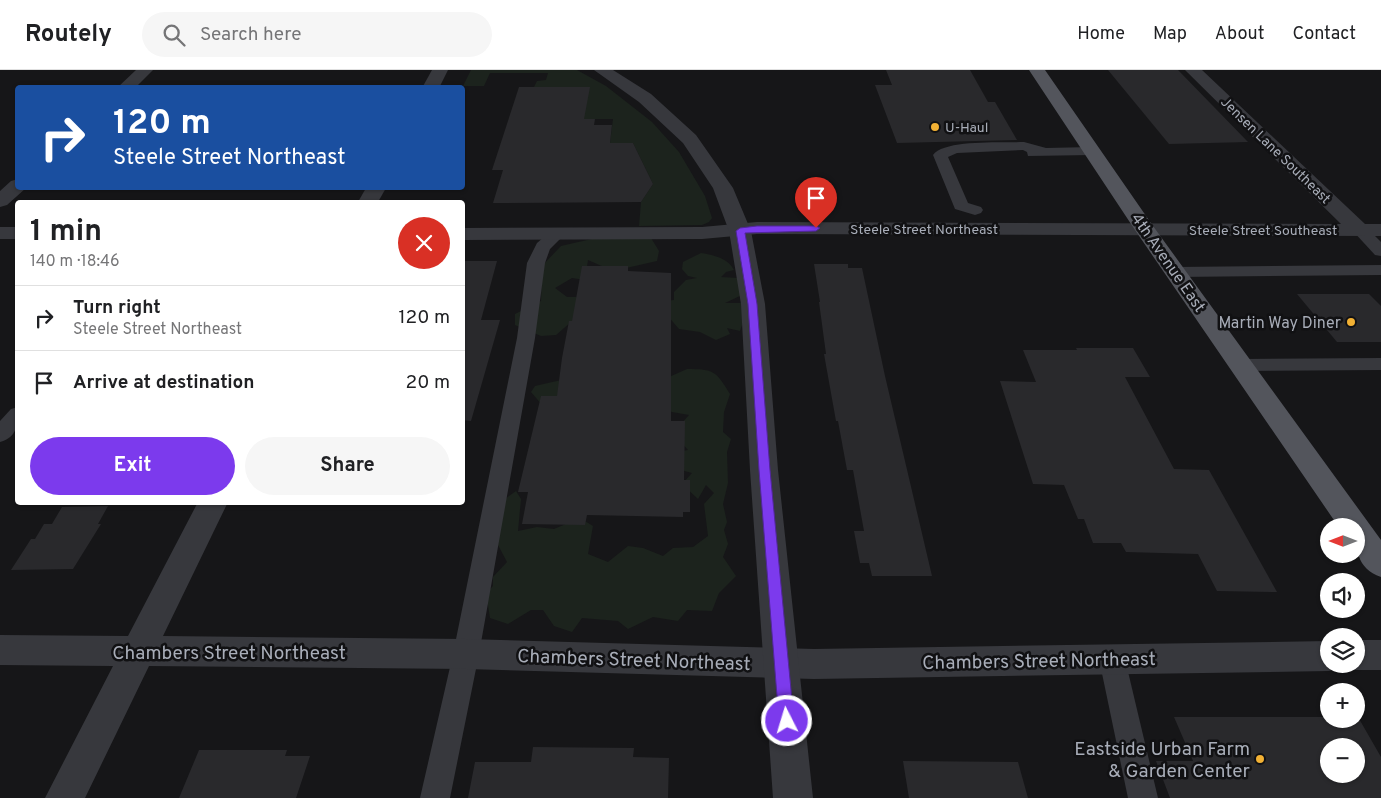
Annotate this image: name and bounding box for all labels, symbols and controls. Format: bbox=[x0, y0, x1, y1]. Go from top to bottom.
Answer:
search box bbox=[142, 12, 492, 57]
text: Routely bbox=[25, 20, 112, 50]
icon: search bbox=[160, 21, 188, 49]
text: Search here bbox=[200, 23, 301, 47]
text: Home bbox=[1077, 23, 1125, 46]
text: Map bbox=[1153, 23, 1187, 46]
text: About bbox=[1215, 23, 1264, 46]
text: Contact bbox=[1292, 23, 1356, 46]
street label: Jensen Lane Southeast bbox=[1216, 94, 1333, 208]
text: 120 m bbox=[113, 102, 211, 146]
icon: right bbox=[30, 105, 95, 170]
place label: U-Haul bbox=[945, 120, 988, 137]
marker: U-Haul bbox=[929, 121, 941, 133]
text: Steele Street Northeast bbox=[113, 145, 346, 172]
pin bbox=[795, 177, 837, 228]
icon: arrive bbox=[802, 184, 830, 212]
street label: 4th Avenue East bbox=[1126, 210, 1209, 317]
text: 1 min bbox=[30, 214, 102, 251]
button: close bbox=[398, 217, 450, 269]
street label: Steele Street Northeast bbox=[850, 222, 998, 239]
street label: Steele Street Southeast bbox=[1189, 223, 1337, 240]
text: 140 m · 18:46 bbox=[30, 252, 120, 272]
text: Turn right bbox=[73, 296, 161, 320]
icon: right bbox=[30, 304, 58, 332]
text: 120 m bbox=[399, 306, 450, 330]
place label: Martin Way Diner bbox=[1218, 314, 1341, 334]
marker: Martin Way Diner bbox=[1345, 316, 1357, 328]
text: Steele Street Northeast bbox=[73, 320, 242, 340]
icon: arrive bbox=[30, 369, 58, 397]
text: Arrive at destination bbox=[73, 371, 254, 395]
text: 20 m bbox=[406, 371, 450, 395]
button: Exit bbox=[30, 437, 235, 495]
button: Share bbox=[245, 437, 450, 495]
north arrow bbox=[1320, 518, 1365, 562]
map controls bbox=[1320, 518, 1365, 783]
button: sound bbox=[1320, 573, 1365, 618]
button: layers bbox=[1320, 628, 1365, 673]
street label: Chambers Street Northeast bbox=[112, 642, 346, 666]
street label: Chambers Street Northeast bbox=[517, 645, 751, 677]
street label: Chambers Street Northeast bbox=[922, 648, 1156, 676]
button: + bbox=[1320, 683, 1365, 728]
position arrow bbox=[760, 694, 812, 746]
place label: Eastside Urban Farm & Garden Center bbox=[1074, 738, 1251, 784]
button: − bbox=[1320, 738, 1365, 783]
marker: Eastside Urban Farm & Garden Center bbox=[1254, 753, 1266, 765]

